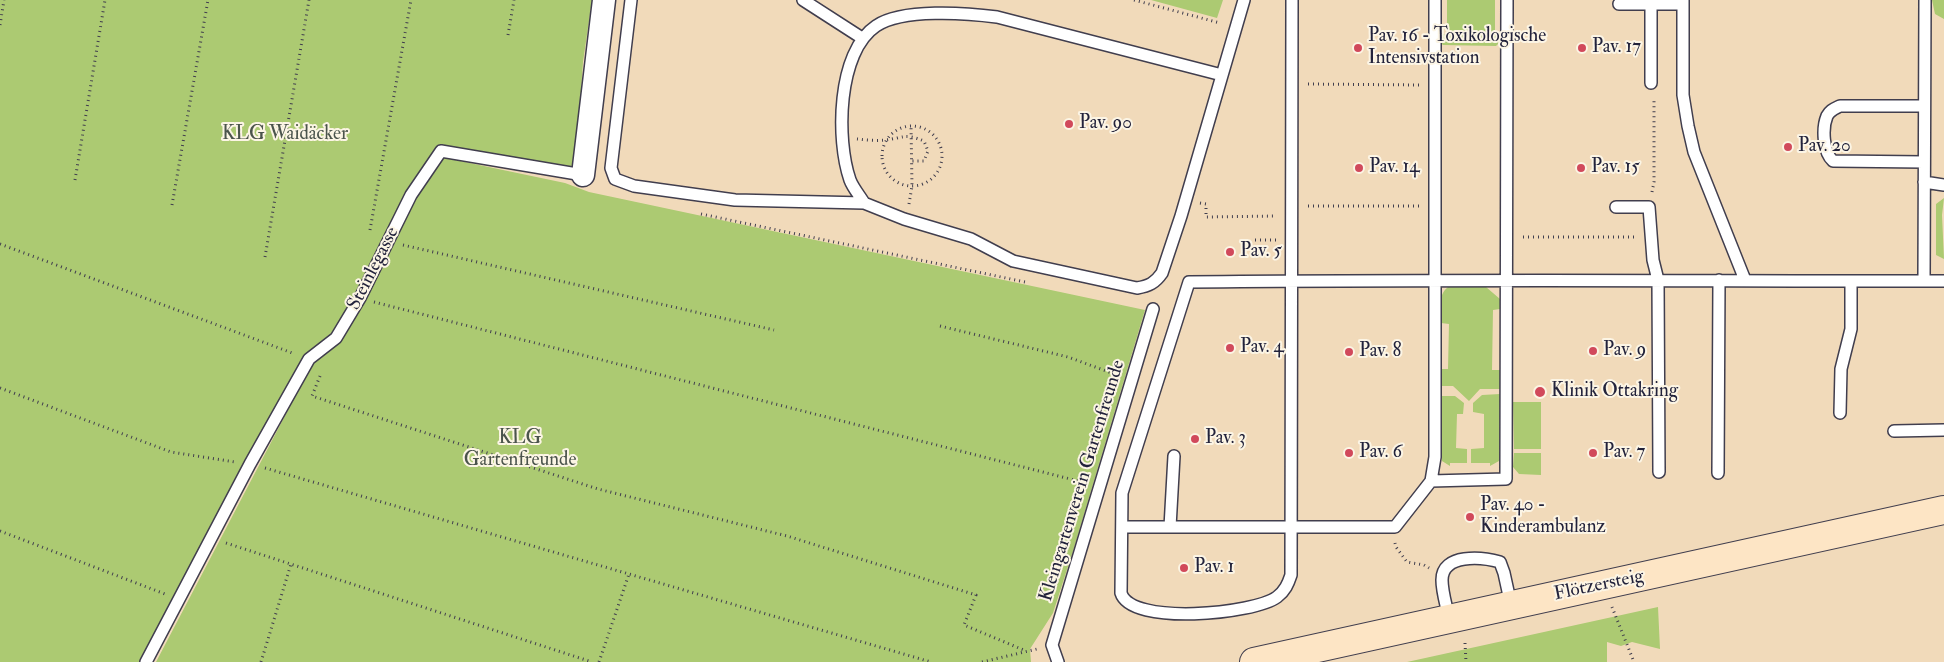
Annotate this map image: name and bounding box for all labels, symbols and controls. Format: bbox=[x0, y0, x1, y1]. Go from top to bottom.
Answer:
place label: Pav. 16 - Toxikologische Intensivstation bbox=[1368, 26, 1546, 70]
place label: Pav. 17 bbox=[1592, 37, 1641, 59]
marker: Pav. 16 - Toxikologische Intensivstation bbox=[1352, 42, 1364, 54]
marker: Pav. 17 bbox=[1576, 42, 1588, 54]
place label: Pav. 90 bbox=[1079, 113, 1132, 135]
marker: Pav. 90 bbox=[1063, 118, 1075, 130]
park label: KLG Waidäcker bbox=[222, 124, 348, 146]
place label: Pav. 20 bbox=[1798, 136, 1851, 158]
marker: Pav. 20 bbox=[1782, 141, 1794, 153]
place label: Pav. 14 bbox=[1369, 157, 1420, 179]
place label: Pav. 15 bbox=[1591, 157, 1640, 179]
marker: Pav. 14 bbox=[1353, 162, 1365, 174]
marker: Pav. 15 bbox=[1575, 162, 1587, 174]
street label: Steinlegasse bbox=[343, 224, 405, 314]
place label: Pav. 5 bbox=[1240, 241, 1282, 263]
marker: Pav. 5 bbox=[1224, 246, 1236, 258]
place label: Pav. 4 bbox=[1240, 337, 1284, 359]
place label: Pav. 9 bbox=[1603, 340, 1646, 362]
place label: Pav. 8 bbox=[1359, 341, 1401, 363]
marker: Pav. 4 bbox=[1224, 342, 1236, 354]
marker: Pav. 9 bbox=[1587, 345, 1599, 357]
marker: Pav. 8 bbox=[1343, 346, 1355, 358]
street label: Kleingartenverein Gartenfreunde bbox=[1035, 358, 1131, 604]
place label: Klinik Ottakring bbox=[1551, 381, 1678, 403]
marker: Klinik Ottakring bbox=[1533, 385, 1547, 399]
park label: KLG Gartenfreunde bbox=[464, 428, 576, 472]
place label: Pav. 3 bbox=[1205, 428, 1246, 450]
marker: Pav. 3 bbox=[1189, 433, 1201, 445]
place label: Pav. 6 bbox=[1359, 442, 1402, 464]
place label: Pav. 7 bbox=[1603, 442, 1645, 464]
marker: Pav. 6 bbox=[1343, 447, 1355, 459]
marker: Pav. 7 bbox=[1587, 447, 1599, 459]
place label: Pav. 40 - Kinderambulanz bbox=[1480, 495, 1606, 539]
marker: Pav. 40 - Kinderambulanz bbox=[1464, 511, 1476, 523]
place label: Pav. 1 bbox=[1194, 557, 1234, 579]
marker: Pav. 1 bbox=[1178, 562, 1190, 574]
street label: Flötzersteig bbox=[1552, 565, 1646, 607]

